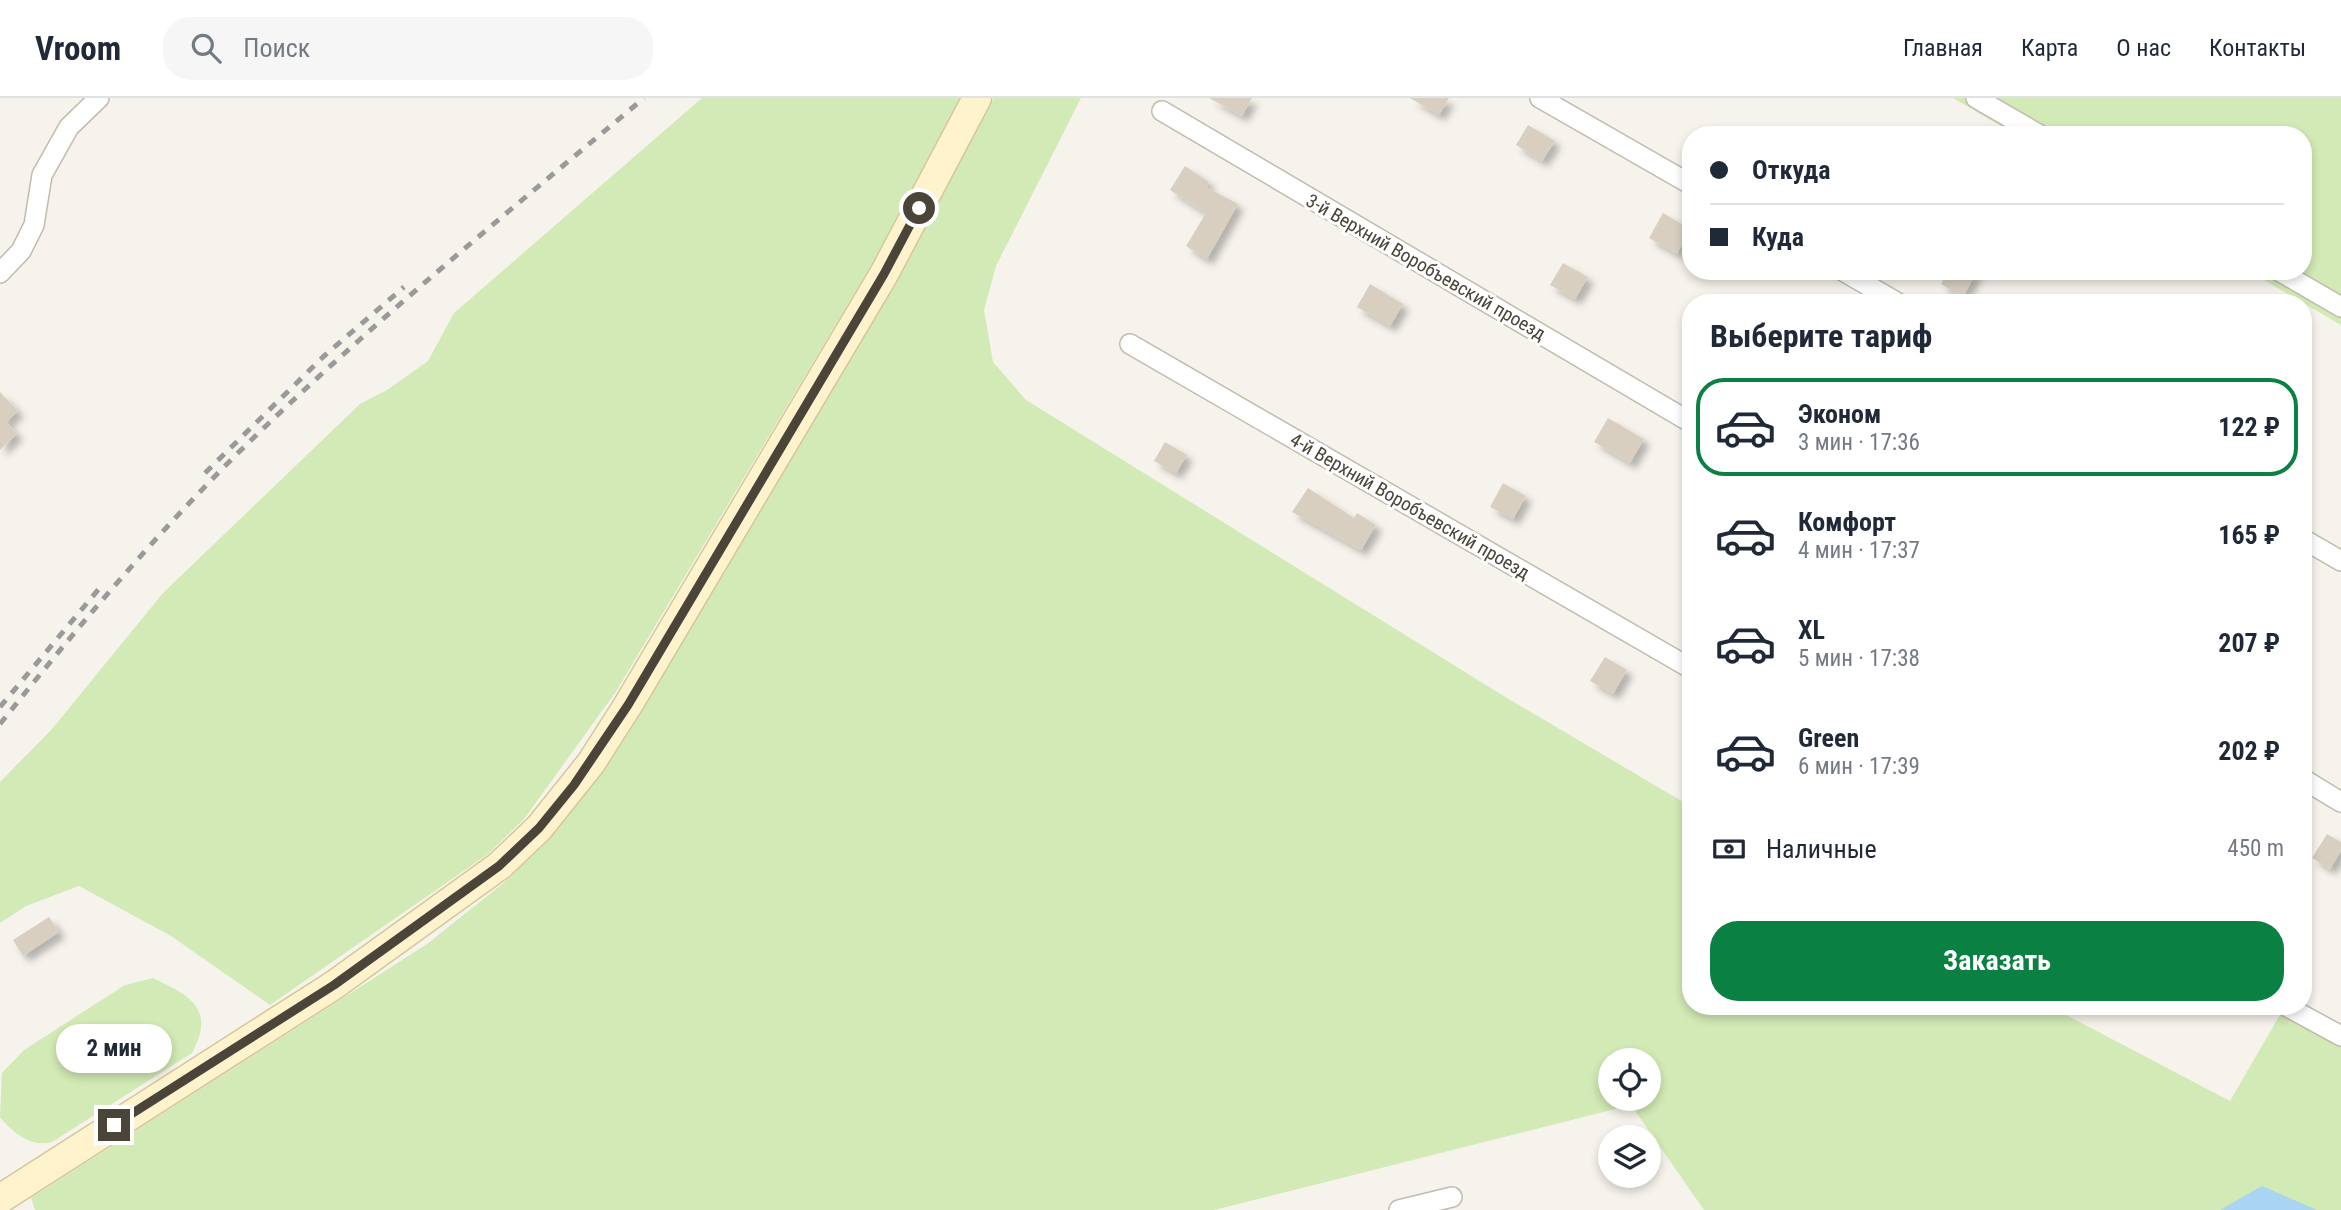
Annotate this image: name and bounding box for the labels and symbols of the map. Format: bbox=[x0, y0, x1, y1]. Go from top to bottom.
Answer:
street label: 3-й Верхний Воробъевский проезд bbox=[1302, 189, 1550, 345]
route start bbox=[903, 192, 935, 224]
street label: 4-й Верхний Воробъевский проезд bbox=[1286, 428, 1534, 584]
callout: 2 мин bbox=[56, 1024, 172, 1072]
route end bbox=[98, 1109, 130, 1141]

